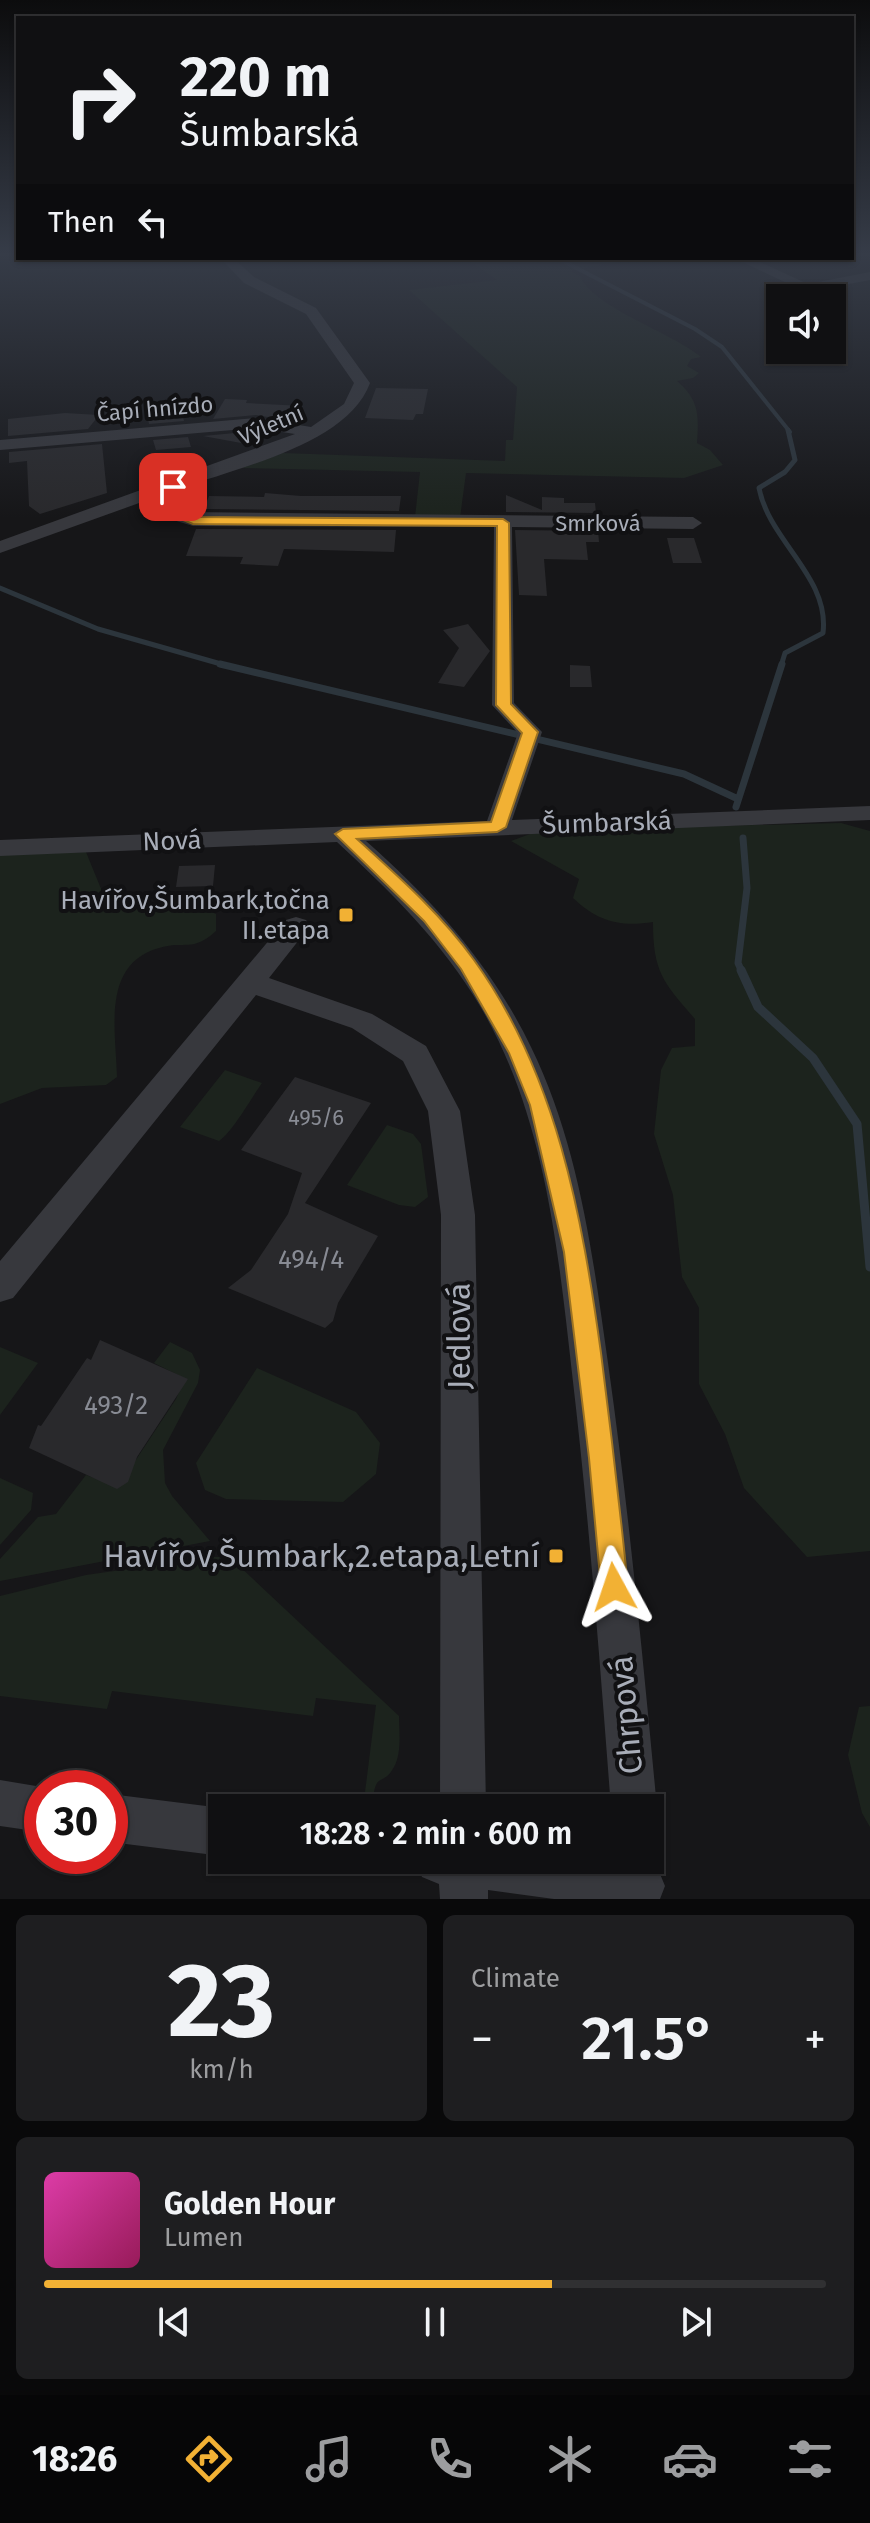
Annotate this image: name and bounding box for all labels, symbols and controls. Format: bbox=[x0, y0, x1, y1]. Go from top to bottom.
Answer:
text: 220 m bbox=[180, 44, 331, 111]
icon: right bbox=[48, 48, 152, 152]
text: Šumbarská bbox=[180, 112, 360, 156]
icon: left bbox=[131, 200, 175, 244]
text: Then bbox=[48, 204, 115, 240]
map controls bbox=[766, 284, 846, 364]
button: sound bbox=[766, 284, 846, 364]
street label: Čapí hnízdo bbox=[96, 390, 214, 428]
street label: Výletní bbox=[234, 399, 308, 451]
pin bbox=[139, 453, 207, 521]
icon: arrive bbox=[151, 465, 195, 509]
street label: Smrková bbox=[555, 510, 641, 537]
street label: Šumbarská bbox=[542, 804, 672, 841]
street label: Nová bbox=[142, 824, 202, 858]
place label: Havířov,Šumbark,točna II.etapa bbox=[60, 884, 330, 946]
marker: Havířov,Šumbark,točna II.etapa bbox=[337, 906, 355, 924]
house number: 495/6 bbox=[288, 1104, 344, 1131]
house number: 494/4 bbox=[278, 1244, 344, 1275]
street label: Jedlová bbox=[440, 1283, 478, 1389]
house number: 493/2 bbox=[84, 1390, 148, 1421]
place label: Havířov,Šumbark,2.etapa,Letní bbox=[103, 1537, 540, 1575]
position arrow bbox=[572, 1545, 656, 1629]
marker: Havířov,Šumbark,2.etapa,Letní bbox=[547, 1547, 565, 1565]
street label: Chrpová bbox=[602, 1654, 650, 1776]
speed limit sign: 30 bbox=[24, 1770, 128, 1874]
text: 18:28 · 2 min · 600 m bbox=[300, 1816, 572, 1852]
text: 23 bbox=[168, 1939, 275, 2064]
text: Climate bbox=[471, 1963, 560, 1994]
text: 21.5° bbox=[582, 2003, 716, 2075]
text: − bbox=[471, 2013, 493, 2066]
text: + bbox=[804, 2013, 826, 2066]
text: km/h bbox=[189, 2054, 254, 2085]
text: Golden Hour bbox=[164, 2186, 335, 2222]
text: Lumen bbox=[164, 2222, 243, 2253]
icon: previous bbox=[152, 2300, 196, 2344]
icon: pause bbox=[413, 2300, 457, 2344]
icon: next bbox=[674, 2300, 718, 2344]
icon: directions bbox=[181, 2431, 237, 2487]
icon: music bbox=[301, 2431, 357, 2487]
icon: phone bbox=[422, 2431, 478, 2487]
icon: climate bbox=[542, 2431, 598, 2487]
icon: car bbox=[662, 2431, 718, 2487]
icon: filters bbox=[782, 2431, 838, 2487]
text: 18:26 bbox=[32, 2437, 117, 2481]

